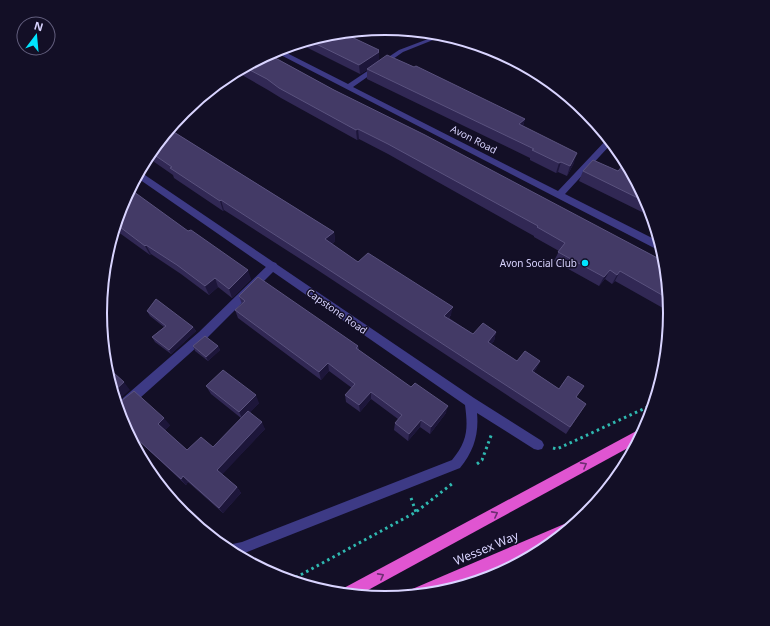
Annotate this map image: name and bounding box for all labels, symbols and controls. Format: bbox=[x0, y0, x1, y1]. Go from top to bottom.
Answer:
north arrow bbox=[16, 16, 56, 56]
text: N bbox=[33, 17, 45, 34]
street label: Avon Road bbox=[448, 121, 500, 157]
place label: Avon Social Club bbox=[500, 256, 577, 270]
marker: Avon Social Club bbox=[580, 258, 590, 268]
street label: Capstone Road bbox=[304, 285, 370, 337]
one-way arrow bbox=[580, 463, 588, 470]
one-way arrow bbox=[491, 511, 498, 518]
street label: Wessex Way bbox=[451, 526, 522, 569]
one-way arrow bbox=[377, 573, 384, 580]

